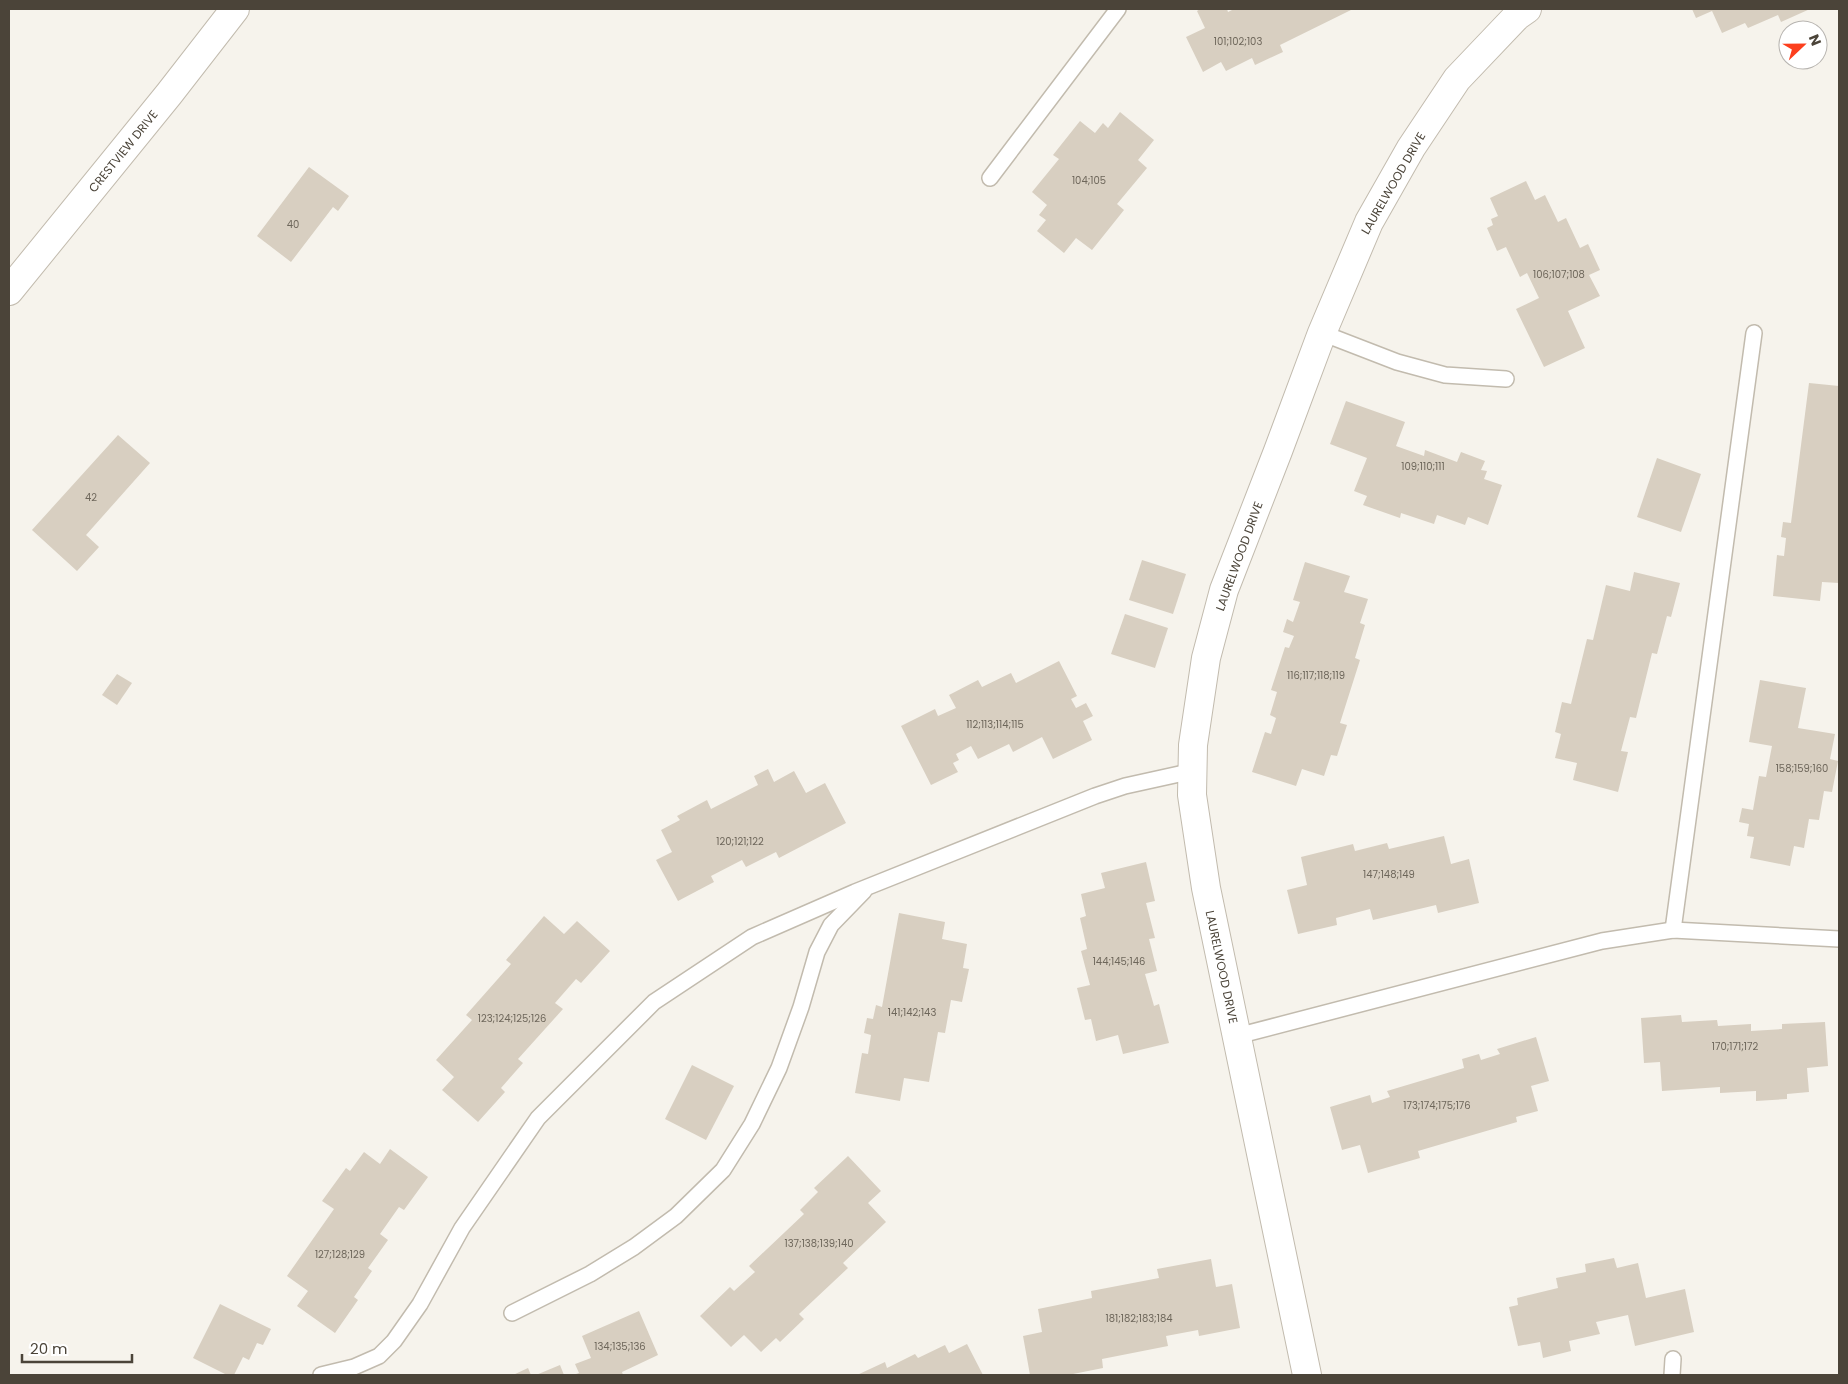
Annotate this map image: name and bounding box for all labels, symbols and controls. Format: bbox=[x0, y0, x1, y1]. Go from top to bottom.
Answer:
north arrow bbox=[1778, 20, 1828, 70]
text: N bbox=[1804, 32, 1826, 49]
house number: 101;102;103 bbox=[1214, 34, 1262, 49]
street label: CRESTVIEW DRIVE bbox=[84, 106, 162, 196]
street label: LAURELWOOD DRIVE bbox=[1357, 129, 1429, 237]
house number: 104;105 bbox=[1072, 173, 1106, 188]
house number: 40 bbox=[287, 217, 299, 232]
house number: 106;107;108 bbox=[1533, 267, 1585, 282]
house number: 109;110;111 bbox=[1401, 459, 1445, 474]
house number: 42 bbox=[85, 490, 97, 505]
street label: LAURELWOOD DRIVE bbox=[1211, 499, 1267, 613]
house number: 116;117;118;119 bbox=[1287, 668, 1345, 683]
house number: 112;113;114;115 bbox=[966, 717, 1024, 732]
house number: 158;159;160 bbox=[1776, 761, 1828, 776]
house number: 120;121;122 bbox=[716, 834, 764, 849]
house number: 147;148;149 bbox=[1363, 867, 1415, 882]
street label: LAURELWOOD DRIVE bbox=[1202, 909, 1242, 1025]
house number: 144;145;146 bbox=[1093, 954, 1145, 969]
house number: 141;142;143 bbox=[888, 1005, 936, 1020]
house number: 123;124;125;126 bbox=[478, 1011, 546, 1026]
house number: 170;171;172 bbox=[1712, 1039, 1758, 1054]
house number: 173;174;175;176 bbox=[1403, 1098, 1471, 1113]
house number: 137;138;139;140 bbox=[784, 1236, 854, 1251]
house number: 127;128;129 bbox=[315, 1247, 365, 1262]
house number: 181;182;183;184 bbox=[1105, 1311, 1173, 1326]
scale bar bbox=[22, 1332, 132, 1364]
text: 20 m bbox=[30, 1338, 68, 1359]
house number: 134;135;136 bbox=[594, 1339, 646, 1354]

